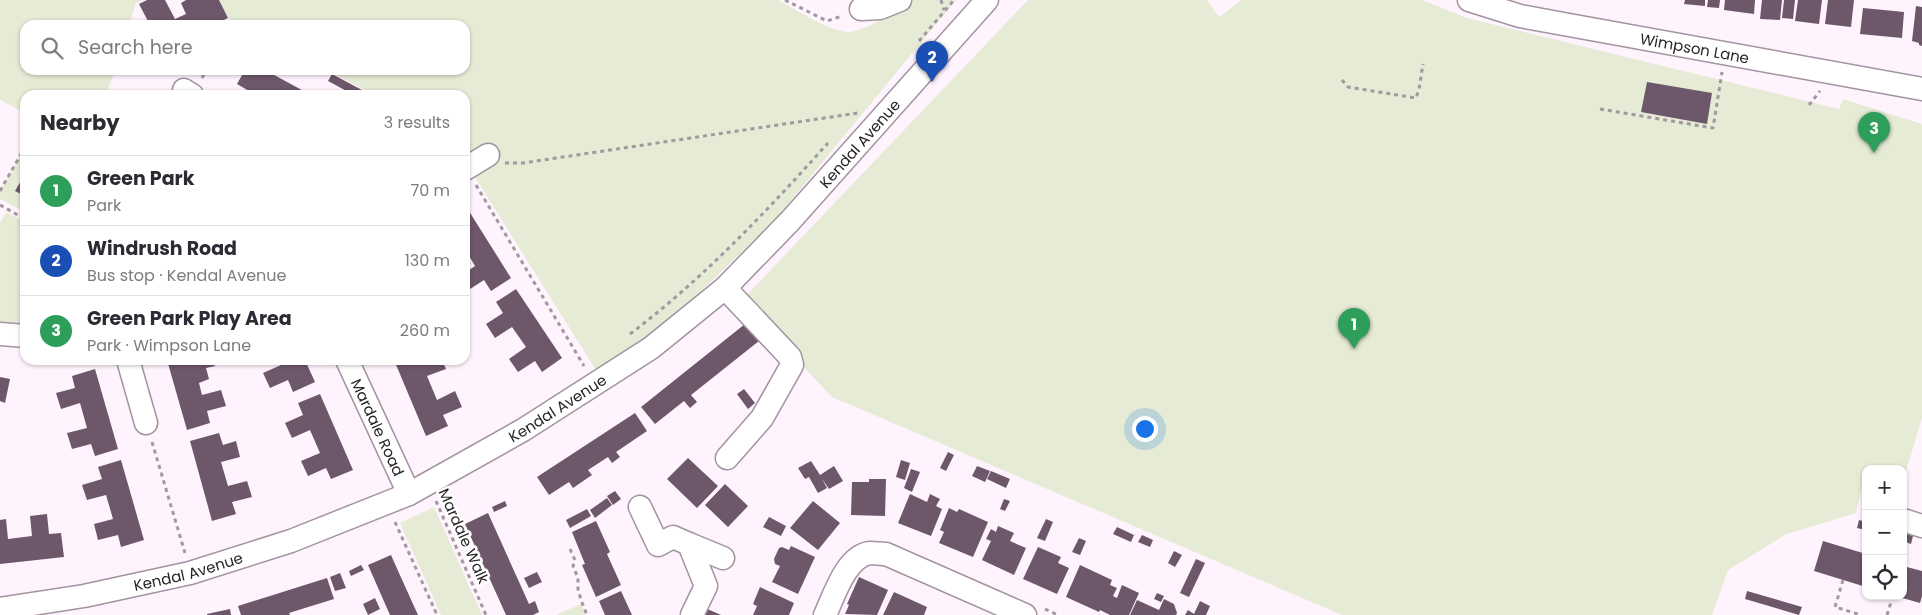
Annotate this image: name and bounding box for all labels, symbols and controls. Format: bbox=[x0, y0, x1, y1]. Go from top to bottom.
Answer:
search box bbox=[20, 20, 470, 75]
street label: Wimpson Lane bbox=[1638, 28, 1751, 68]
icon: search bbox=[38, 34, 66, 62]
text: Search here bbox=[78, 34, 192, 61]
pin: 2 bbox=[916, 41, 948, 82]
street label: Kendal Avenue bbox=[814, 94, 905, 192]
text: Nearby bbox=[40, 108, 120, 137]
text: 3 results bbox=[384, 111, 450, 134]
pin: 3 bbox=[1858, 112, 1890, 153]
text: Green Park bbox=[87, 165, 194, 192]
text: 1 bbox=[53, 179, 59, 202]
text: 70 m bbox=[410, 179, 450, 202]
text: Park bbox=[87, 194, 121, 217]
text: Windrush Road bbox=[87, 235, 237, 262]
text: 2 bbox=[51, 249, 61, 272]
text: 130 m bbox=[405, 249, 450, 272]
text: Bus stop · Kendal Avenue bbox=[87, 264, 287, 287]
text: Green Park Play Area bbox=[87, 305, 292, 332]
pin: 1 bbox=[1338, 308, 1370, 349]
text: 3 bbox=[51, 319, 61, 342]
text: 260 m bbox=[400, 319, 450, 342]
text: Park · Wimpson Lane bbox=[87, 334, 251, 357]
street label: Kendal Avenue bbox=[504, 369, 610, 447]
street label: Mardale Road bbox=[346, 375, 410, 479]
your location bbox=[1132, 416, 1158, 442]
map controls bbox=[1862, 465, 1907, 600]
button: + bbox=[1862, 465, 1907, 510]
street label: Mardale Walk bbox=[434, 485, 494, 587]
button: − bbox=[1862, 510, 1907, 555]
street label: Kendal Avenue bbox=[131, 546, 245, 595]
button: locate bbox=[1862, 555, 1907, 600]

